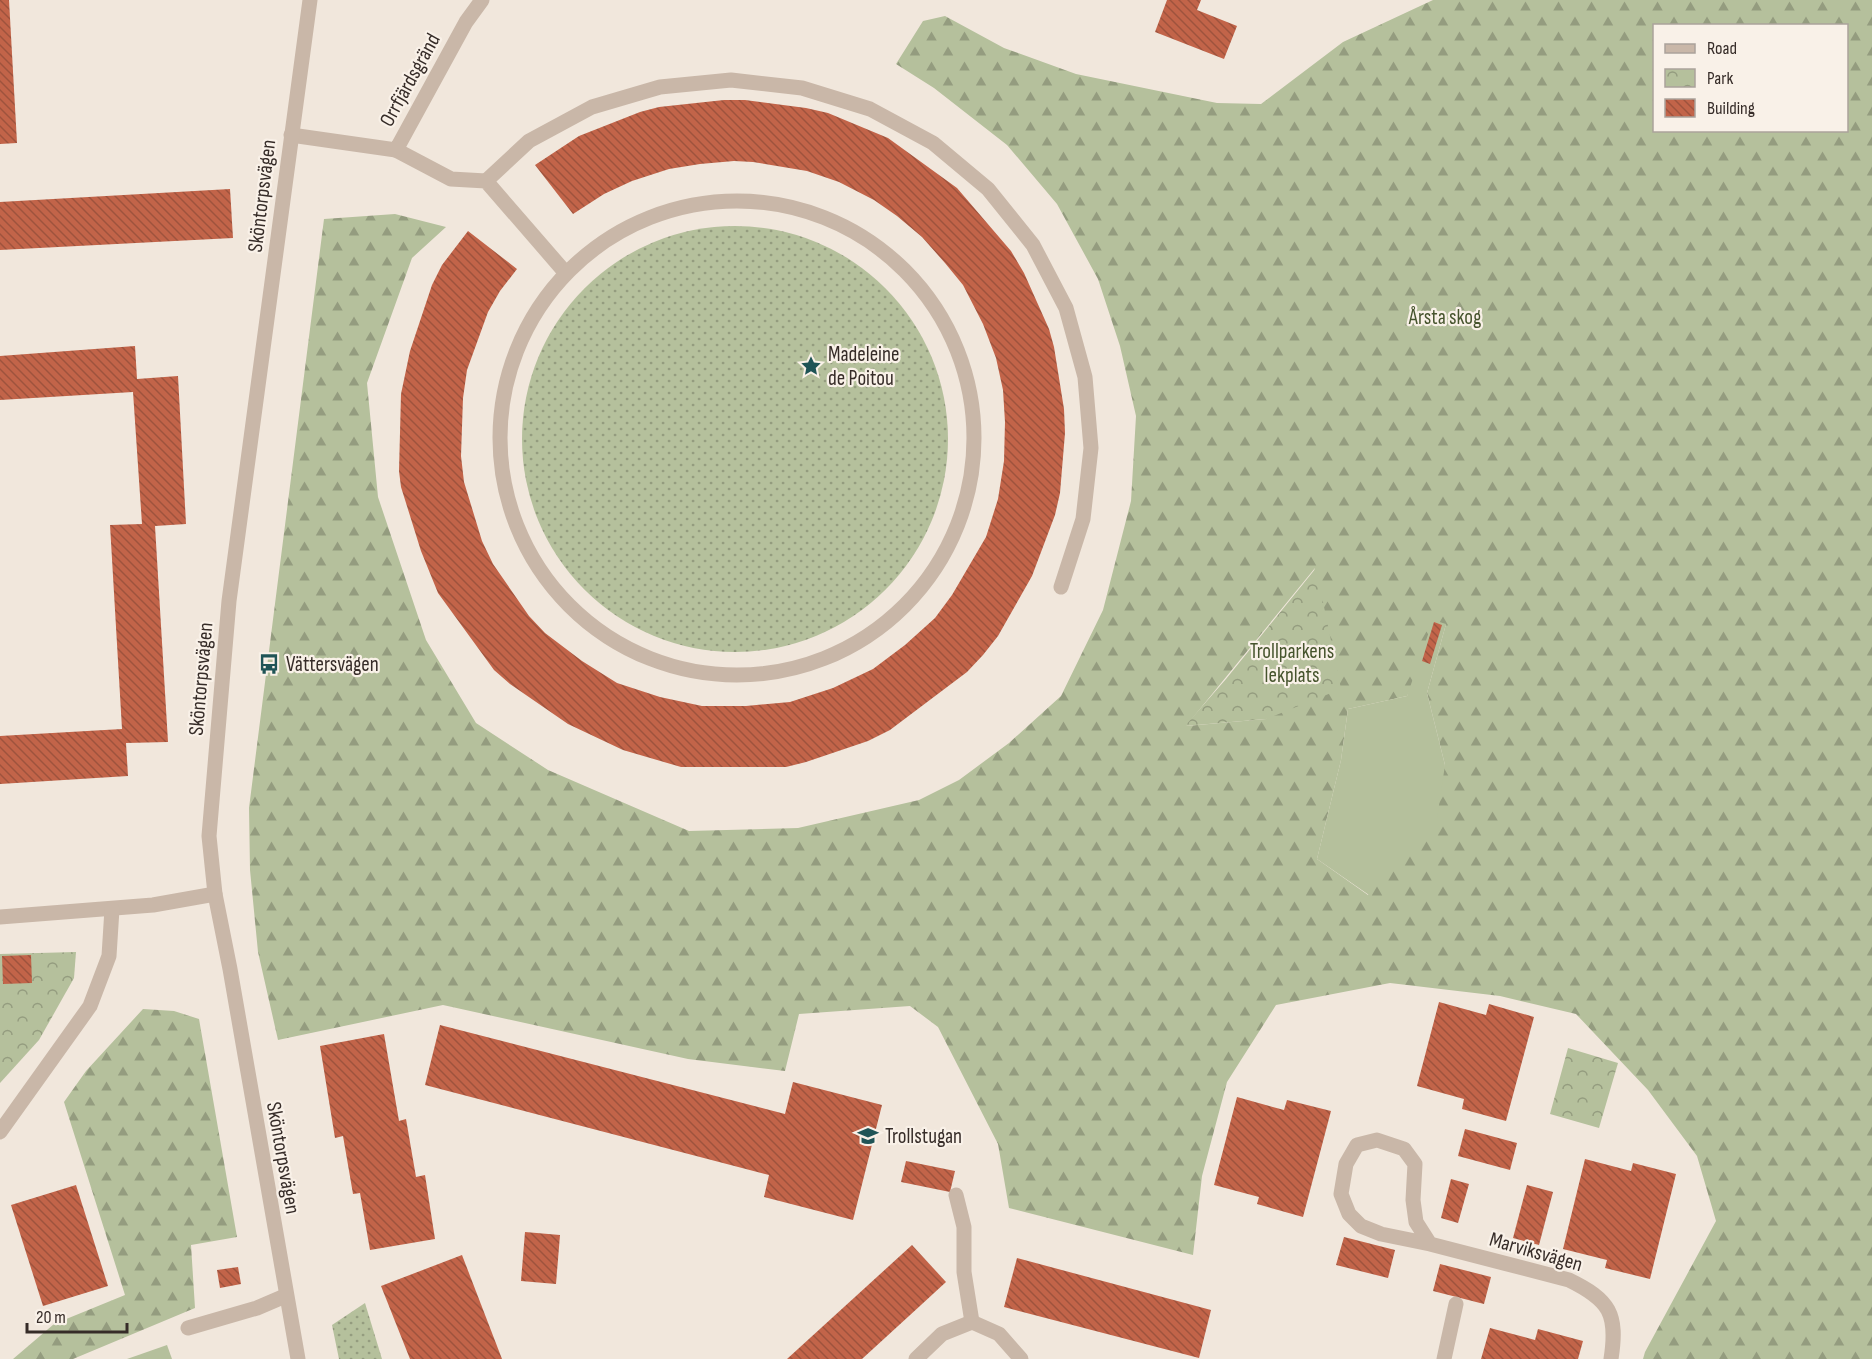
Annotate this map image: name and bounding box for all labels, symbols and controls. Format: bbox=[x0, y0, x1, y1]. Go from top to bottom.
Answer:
legend bbox=[1653, 24, 1848, 132]
street label: Orrfjärdsgränd bbox=[374, 29, 446, 131]
text: Road bbox=[1707, 38, 1737, 59]
text: Park bbox=[1707, 68, 1733, 89]
text: Building bbox=[1707, 98, 1755, 119]
street label: Sköntorpsvägen bbox=[243, 138, 281, 254]
park label: Årsta skog bbox=[1408, 305, 1481, 330]
place label: Madeleine de Poitou bbox=[828, 342, 899, 391]
place icon: Madeleine de Poitou bbox=[799, 354, 823, 378]
street label: Sköntorpsvägen bbox=[184, 621, 218, 737]
park label: Trollparkens lekplats bbox=[1250, 639, 1334, 688]
bus stop icon: Vättersvägen bbox=[257, 652, 281, 676]
place label: Vättersvägen bbox=[286, 652, 379, 677]
street label: Sköntorpsvägen bbox=[261, 1100, 305, 1216]
school or university icon: Trollstugan bbox=[856, 1124, 880, 1148]
place label: Trollstugan bbox=[885, 1124, 962, 1149]
street label: Marviksvägen bbox=[1487, 1227, 1585, 1277]
scale bar bbox=[27, 1296, 128, 1334]
text: 20 m bbox=[36, 1307, 66, 1328]

